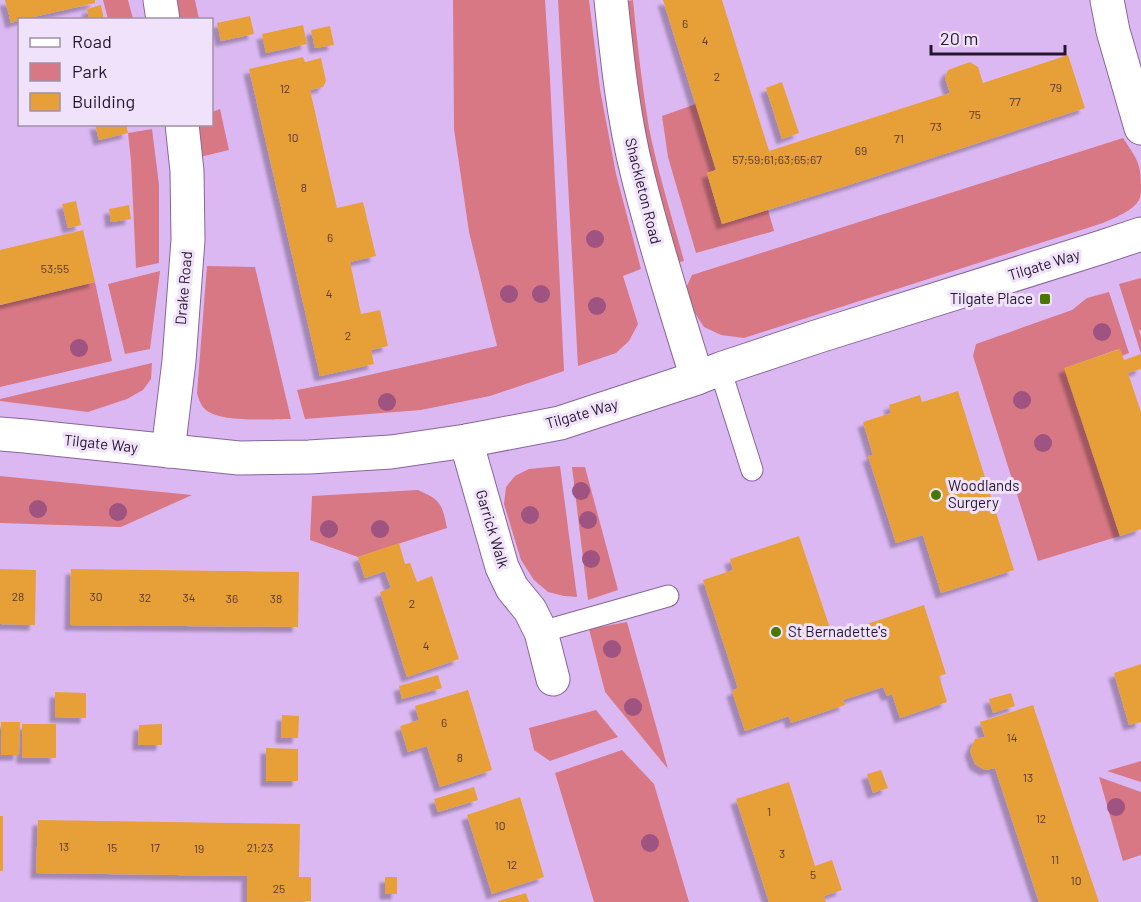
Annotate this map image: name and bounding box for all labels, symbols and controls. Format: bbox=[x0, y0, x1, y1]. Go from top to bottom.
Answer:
house number: 6 bbox=[682, 16, 688, 30]
legend bbox=[18, 18, 213, 126]
scale bar bbox=[931, 18, 1064, 56]
text: 20 m bbox=[940, 27, 978, 49]
text: Road bbox=[72, 30, 112, 52]
house number: 4 bbox=[702, 33, 708, 47]
text: Park bbox=[72, 60, 107, 82]
house number: 2 bbox=[714, 69, 720, 83]
house number: 79 bbox=[1050, 80, 1062, 94]
house number: 12 bbox=[280, 81, 290, 95]
text: Building bbox=[72, 90, 135, 112]
house number: 77 bbox=[1009, 94, 1021, 108]
house number: 75 bbox=[969, 107, 981, 121]
house number: 73 bbox=[930, 119, 942, 133]
house number: 10 bbox=[288, 130, 298, 144]
house number: 71 bbox=[894, 131, 904, 145]
street label: Shackleton Road bbox=[622, 136, 666, 246]
house number: 69 bbox=[855, 143, 867, 157]
house number: 57;59;61;63;65;67 bbox=[732, 152, 822, 166]
house number: 8 bbox=[301, 180, 307, 194]
house number: 6 bbox=[327, 230, 333, 244]
street label: Tilgate Way bbox=[1005, 245, 1082, 284]
street label: Drake Road bbox=[171, 250, 195, 325]
house number: 53;55 bbox=[41, 261, 69, 275]
house number: 4 bbox=[326, 286, 332, 300]
place label: Tilgate Place bbox=[950, 289, 1033, 307]
marker: Tilgate Place bbox=[1038, 292, 1052, 306]
house number: 2 bbox=[345, 328, 351, 342]
street label: Tilgate Way bbox=[543, 394, 620, 432]
street label: Tilgate Way bbox=[63, 430, 139, 456]
place label: Woodlands Surgery bbox=[948, 476, 1019, 511]
street label: Garrick Walk bbox=[473, 487, 514, 570]
marker: Woodlands Surgery bbox=[929, 488, 943, 502]
house number: 28 bbox=[12, 589, 24, 603]
house number: 30 bbox=[90, 589, 102, 603]
house number: 32 bbox=[139, 590, 151, 604]
house number: 34 bbox=[183, 590, 195, 604]
house number: 36 bbox=[226, 591, 238, 605]
house number: 38 bbox=[270, 591, 282, 605]
house number: 2 bbox=[409, 596, 415, 610]
place label: St Bernadette's bbox=[788, 622, 887, 640]
marker: St Bernadette's bbox=[769, 625, 783, 639]
house number: 4 bbox=[423, 638, 429, 652]
house number: 6 bbox=[441, 715, 447, 729]
house number: 14 bbox=[1007, 730, 1017, 744]
house number: 8 bbox=[457, 750, 463, 764]
house number: 13 bbox=[1023, 770, 1033, 784]
house number: 1 bbox=[767, 804, 771, 818]
house number: 12 bbox=[1036, 811, 1046, 825]
house number: 10 bbox=[495, 818, 505, 832]
house number: 13 bbox=[59, 839, 69, 853]
house number: 15 bbox=[107, 840, 117, 854]
house number: 17 bbox=[150, 840, 160, 854]
house number: 21;23 bbox=[247, 840, 273, 854]
house number: 19 bbox=[194, 841, 204, 855]
house number: 3 bbox=[779, 846, 785, 860]
house number: 11 bbox=[1051, 852, 1059, 866]
house number: 12 bbox=[507, 857, 517, 871]
house number: 5 bbox=[810, 867, 816, 881]
house number: 10 bbox=[1071, 873, 1081, 887]
house number: 25 bbox=[273, 881, 285, 895]

